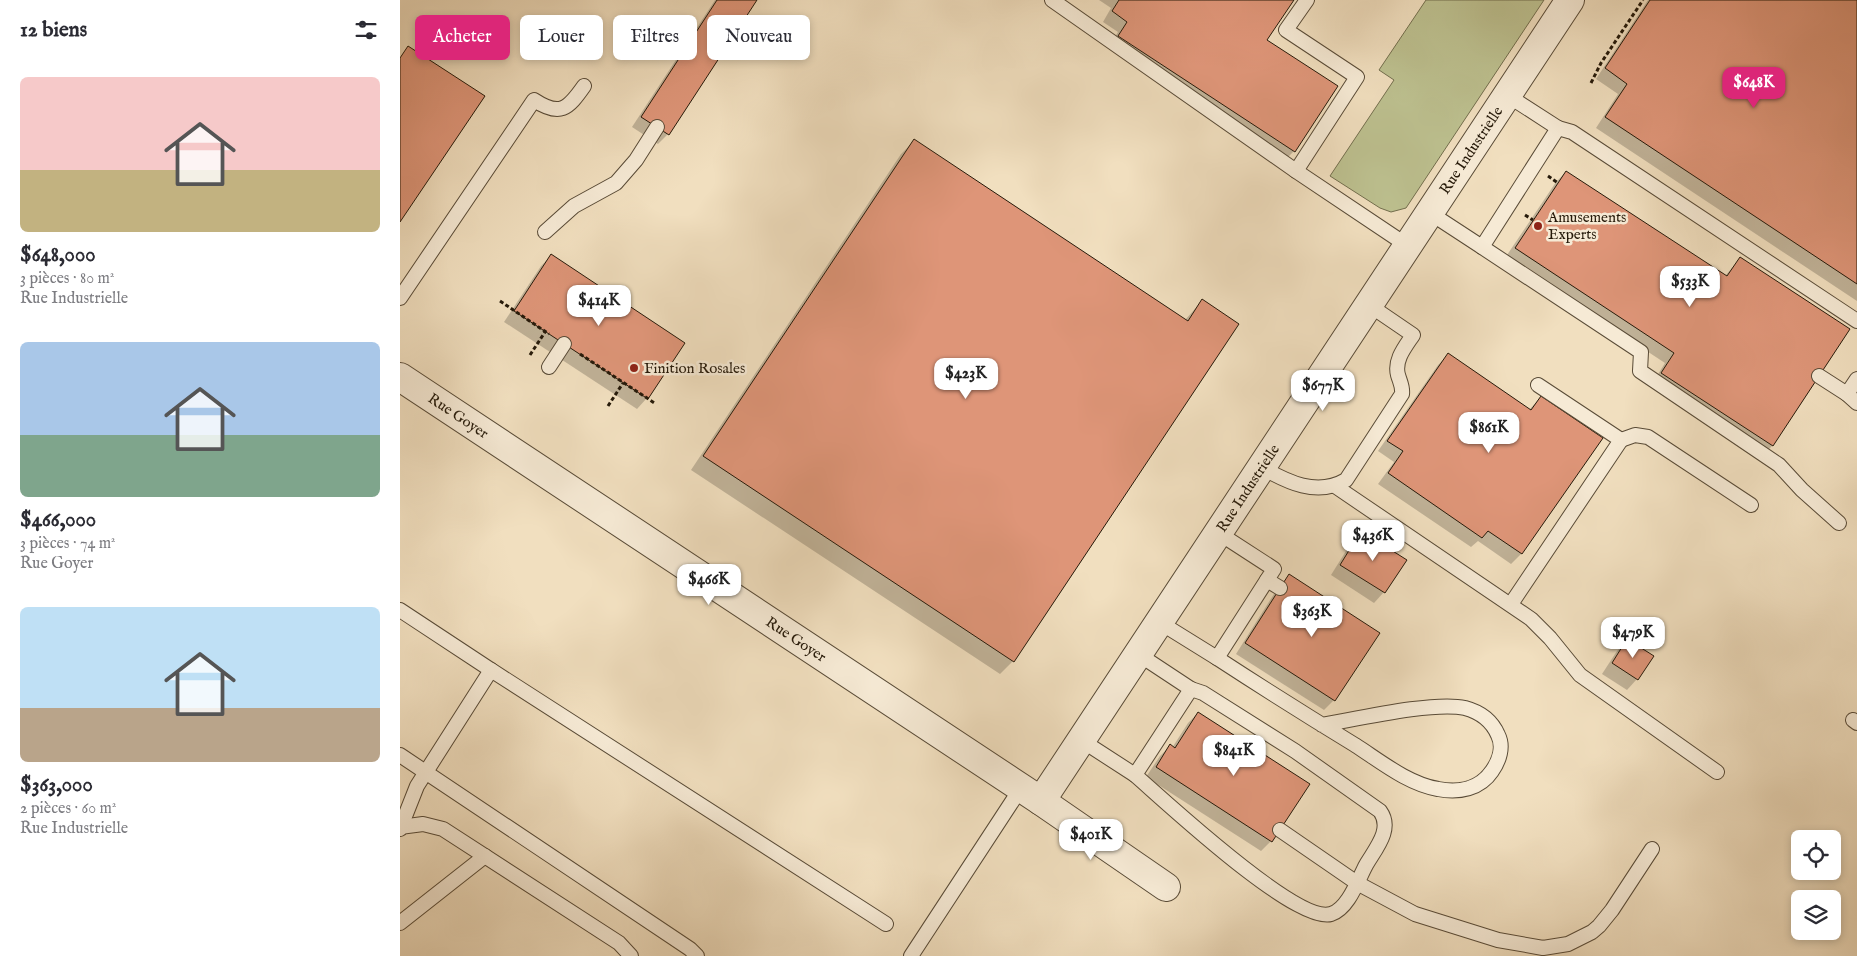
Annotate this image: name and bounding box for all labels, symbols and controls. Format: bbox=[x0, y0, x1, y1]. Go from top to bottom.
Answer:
chip: Acheter bbox=[415, 15, 510, 60]
chip: Louer bbox=[520, 15, 603, 60]
chip: Filtres bbox=[613, 15, 697, 60]
chip: Nouveau bbox=[707, 15, 810, 60]
icon: filters bbox=[352, 16, 380, 44]
text: 12 biens bbox=[20, 17, 87, 44]
pin: $648K bbox=[1719, 66, 1789, 109]
text: $648K bbox=[1733, 73, 1775, 93]
street label: Rue Industrielle bbox=[1435, 103, 1507, 198]
icon: home bbox=[155, 109, 245, 199]
place label: Amusements Experts bbox=[1547, 208, 1626, 244]
marker: Amusements Experts bbox=[1532, 220, 1544, 232]
text: $648,000 bbox=[20, 242, 96, 269]
pin: $533K bbox=[1655, 266, 1725, 308]
text: 3 pièces · 80 m² bbox=[20, 269, 114, 289]
text: $533K bbox=[1671, 272, 1709, 292]
pin: $414K bbox=[564, 284, 634, 327]
text: Rue Industrielle bbox=[20, 289, 128, 309]
text: $414K bbox=[578, 291, 620, 311]
pin: $423K bbox=[931, 358, 1001, 400]
place label: Finition Rosales bbox=[644, 359, 745, 378]
marker: Finition Rosales bbox=[628, 362, 640, 374]
text: $423K bbox=[945, 364, 987, 384]
pin: $677K bbox=[1288, 370, 1358, 412]
icon: home bbox=[155, 374, 245, 464]
text: $677K bbox=[1302, 376, 1344, 396]
street label: Rue Goyer bbox=[424, 389, 492, 443]
pin: $861K bbox=[1454, 412, 1524, 454]
text: $861K bbox=[1469, 418, 1509, 438]
street label: Rue Industrielle bbox=[1212, 441, 1284, 536]
text: $466,000 bbox=[20, 507, 96, 534]
pin: $436K bbox=[1338, 520, 1408, 562]
text: $436K bbox=[1353, 526, 1394, 546]
text: 3 pièces · 74 m² bbox=[20, 534, 116, 554]
text: Rue Goyer bbox=[20, 554, 93, 574]
pin: $466K bbox=[674, 564, 744, 606]
text: $466K bbox=[688, 570, 730, 590]
pin: $363K bbox=[1277, 596, 1347, 638]
text: $363K bbox=[1292, 602, 1332, 622]
street label: Rue Goyer bbox=[762, 613, 830, 667]
pin: $479K bbox=[1598, 616, 1668, 659]
text: $479K bbox=[1612, 623, 1654, 643]
icon: home bbox=[155, 639, 245, 729]
pin: $841K bbox=[1199, 734, 1269, 777]
text: $841K bbox=[1214, 741, 1254, 761]
text: $363,000 bbox=[20, 772, 93, 799]
text: 2 pièces · 60 m² bbox=[20, 799, 116, 819]
pin: $401K bbox=[1056, 818, 1126, 861]
text: Rue Industrielle bbox=[20, 819, 128, 839]
text: $401K bbox=[1070, 825, 1112, 845]
map controls bbox=[1791, 830, 1841, 940]
button: locate bbox=[1791, 830, 1841, 880]
button: layers bbox=[1791, 890, 1841, 940]

